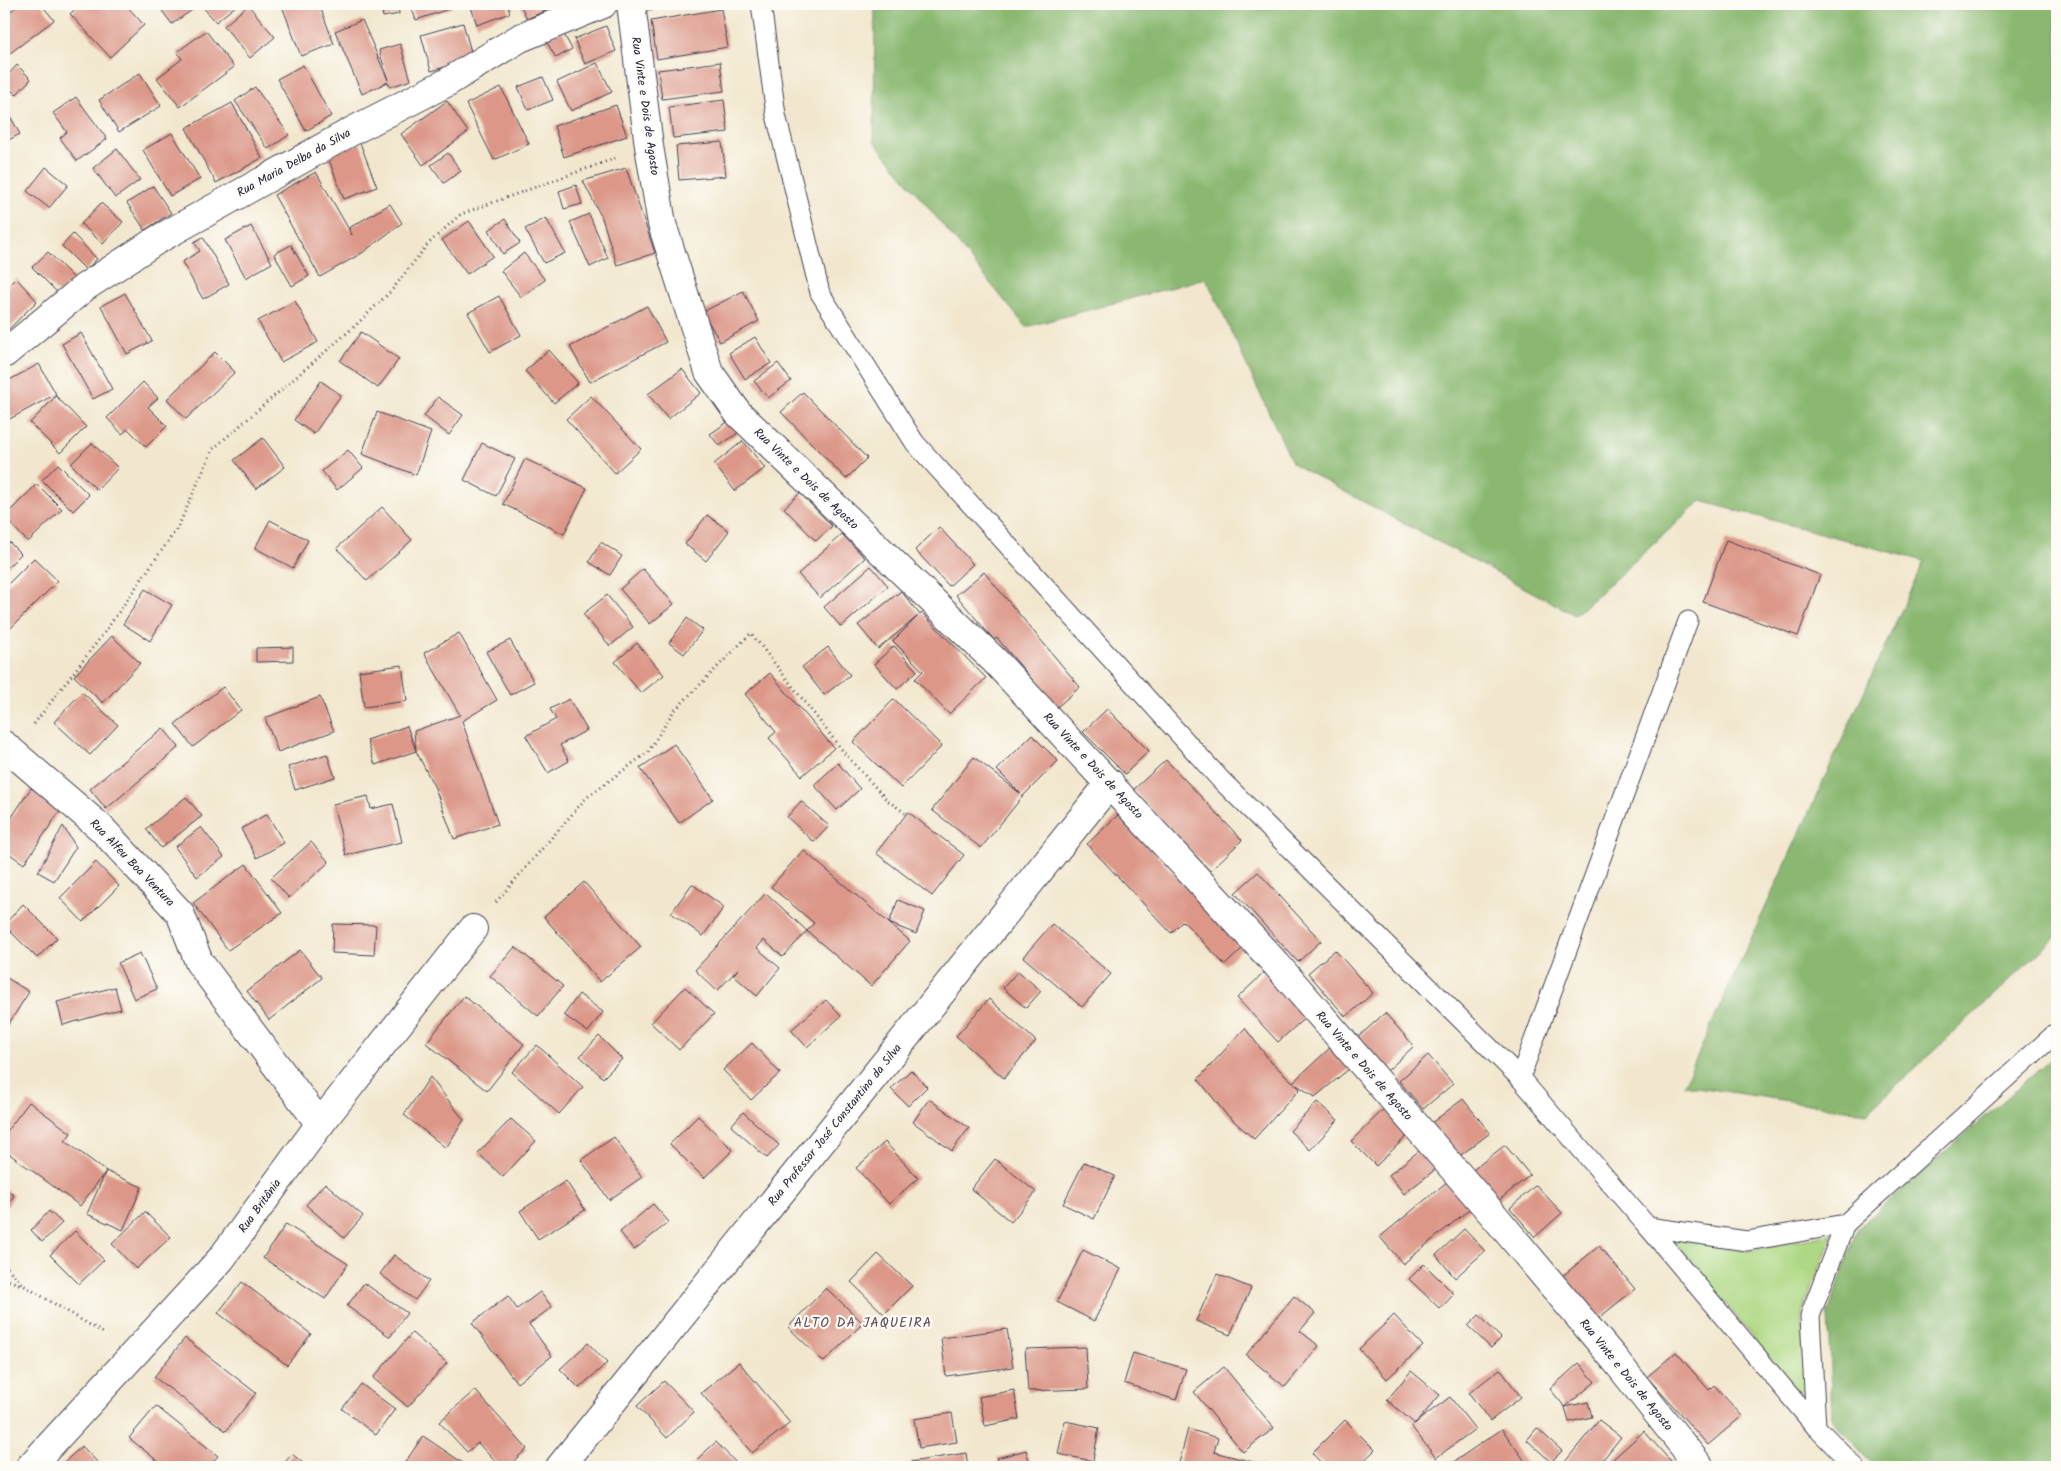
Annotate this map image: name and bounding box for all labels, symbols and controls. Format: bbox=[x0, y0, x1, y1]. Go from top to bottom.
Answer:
street label: Rua Vinte e Dois de Agosto bbox=[626, 35, 664, 177]
street label: Rua Maria Delba da Silva bbox=[234, 124, 355, 202]
street label: Rua Vinte e Dois de Agosto bbox=[749, 424, 863, 534]
street label: Rua Vinte e Dois de Agosto bbox=[1038, 708, 1148, 824]
street label: Rua Alfeu Boa Ventura bbox=[85, 815, 179, 911]
street label: Rua Vinte e Dois de Agosto bbox=[1311, 1007, 1417, 1125]
street label: Rua Professor José Constantino da Silva bbox=[763, 1039, 907, 1210]
street label: Rua Britânia bbox=[234, 1175, 286, 1237]
district label: ALTO DA JAQUEIRA bbox=[794, 1312, 932, 1334]
street label: Rua Vinte e Dois de Agosto bbox=[1575, 1315, 1677, 1435]

